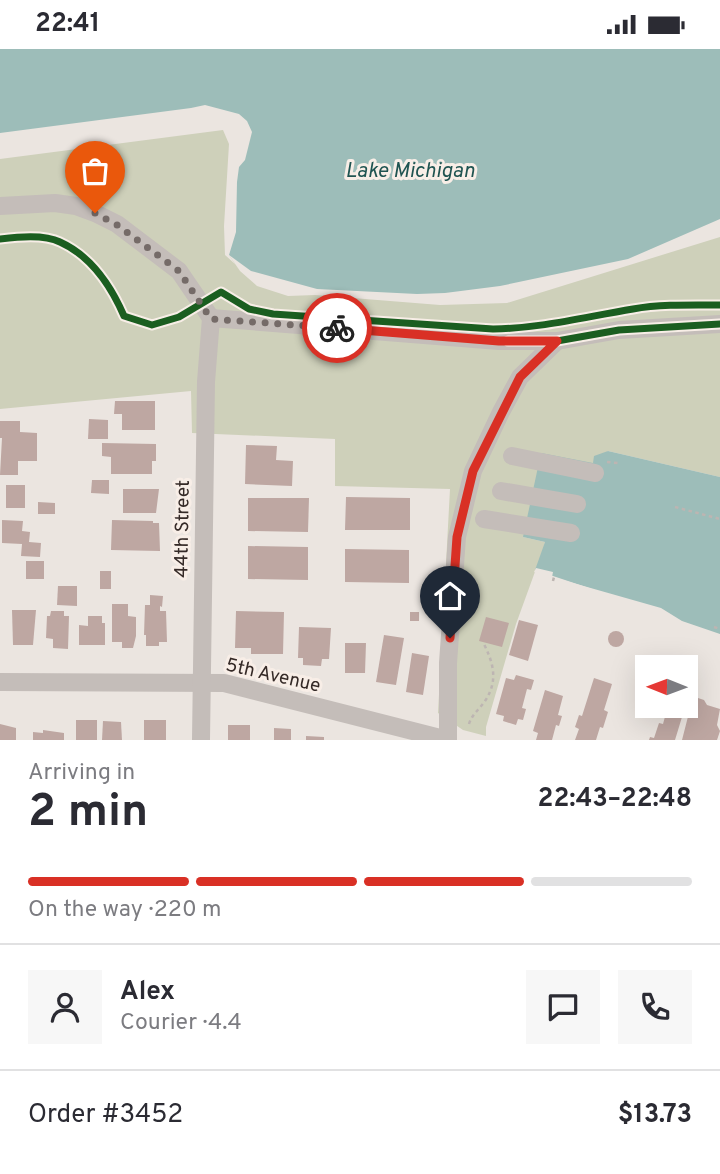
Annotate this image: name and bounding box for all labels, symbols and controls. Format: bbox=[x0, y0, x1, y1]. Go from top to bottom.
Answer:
text: 22:41 bbox=[35, 8, 100, 41]
pin bbox=[65, 141, 125, 213]
icon: bag bbox=[76, 152, 114, 190]
water label: Lake Michigan bbox=[345, 158, 475, 185]
courier bbox=[302, 293, 372, 363]
icon: bike bbox=[318, 309, 356, 347]
street label: 44th Street bbox=[170, 480, 196, 578]
pin bbox=[420, 566, 480, 638]
icon: home bbox=[431, 577, 469, 615]
street label: 5th Avenue bbox=[223, 653, 323, 699]
north arrow bbox=[635, 655, 698, 717]
map controls bbox=[635, 655, 698, 718]
text: Arriving in bbox=[28, 759, 135, 788]
text: 22:43–22:48 bbox=[538, 783, 692, 816]
text: 2 min bbox=[28, 784, 148, 843]
text: On the way · 220 m bbox=[28, 896, 222, 925]
button: person bbox=[28, 970, 102, 1044]
button: chat bbox=[526, 970, 600, 1044]
button: phone bbox=[618, 970, 692, 1044]
text: Alex bbox=[120, 976, 175, 1009]
text: Courier · 4.4 bbox=[120, 1009, 242, 1038]
text: Order #3452 bbox=[28, 1099, 183, 1132]
text: $13.73 bbox=[618, 1099, 692, 1132]

